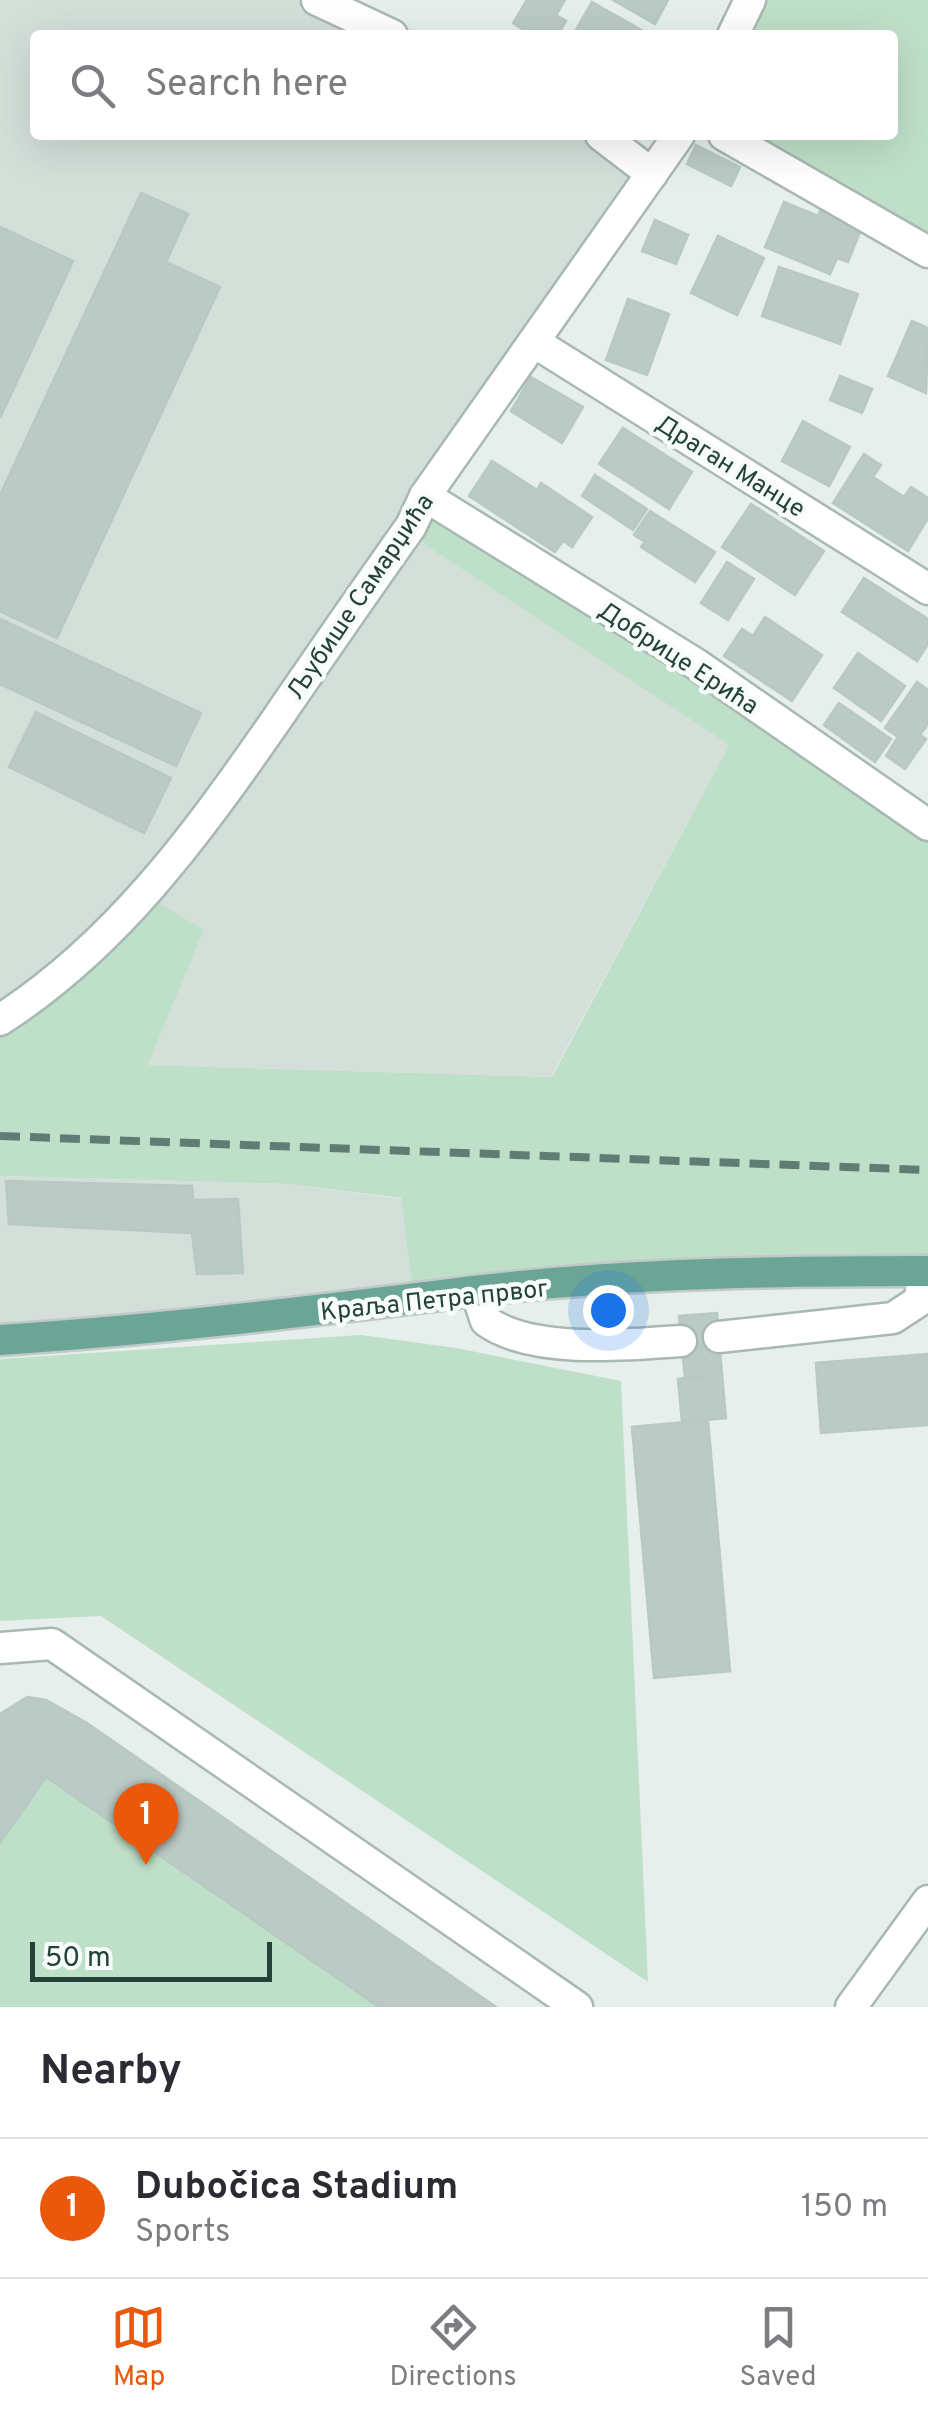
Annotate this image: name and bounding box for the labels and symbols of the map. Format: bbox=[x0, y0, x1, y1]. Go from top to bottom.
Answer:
street label: Драган Манце bbox=[649, 409, 810, 526]
street label: Љубише Самарџића bbox=[281, 489, 442, 707]
street label: Добрице Ерића bbox=[591, 596, 764, 723]
street label: Краља Петра првог bbox=[319, 1274, 550, 1330]
your location bbox=[583, 1285, 634, 1336]
pin: 1 bbox=[114, 1782, 178, 1865]
scale bar bbox=[30, 1937, 272, 1982]

